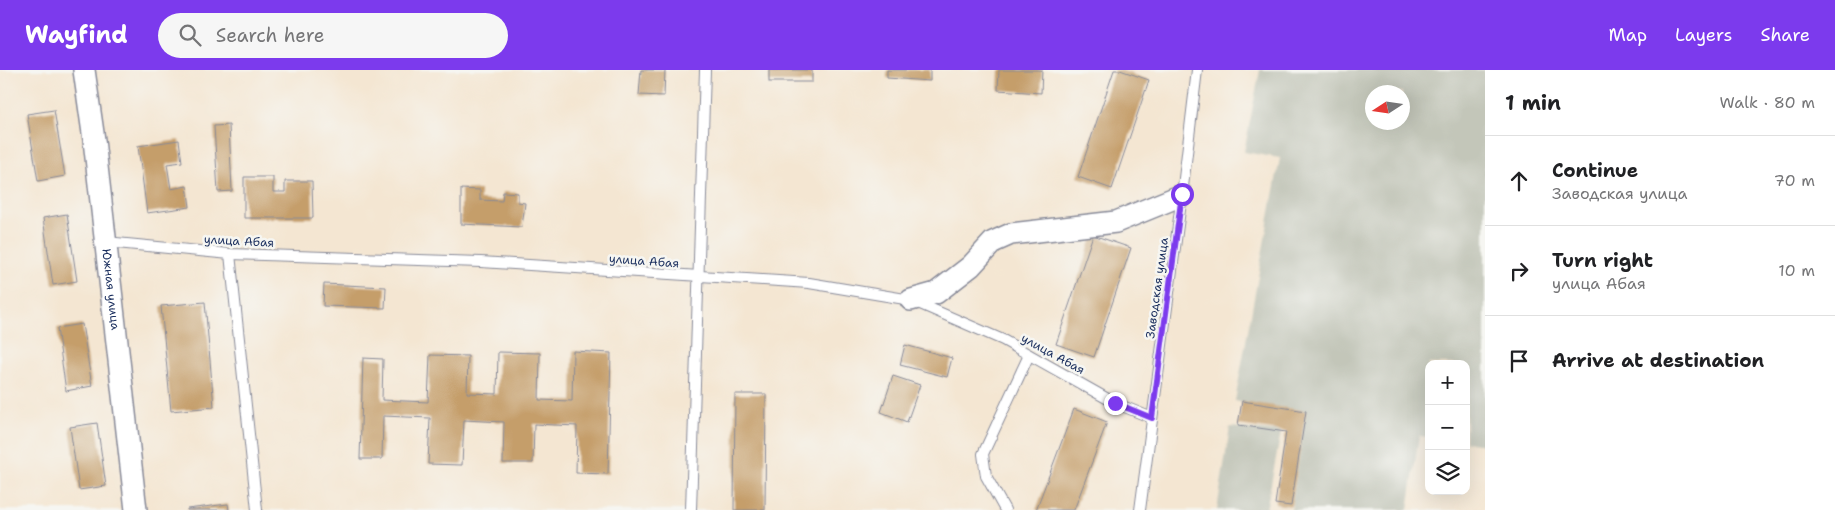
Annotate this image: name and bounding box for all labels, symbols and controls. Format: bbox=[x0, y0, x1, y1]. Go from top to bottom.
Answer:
search box bbox=[158, 13, 508, 58]
text: Wayfind bbox=[25, 19, 128, 51]
icon: search bbox=[176, 21, 204, 49]
text: Search here bbox=[216, 23, 324, 48]
text: Map bbox=[1609, 23, 1647, 47]
text: Layers bbox=[1675, 23, 1732, 47]
text: Share bbox=[1760, 23, 1810, 47]
north arrow bbox=[1365, 85, 1410, 130]
text: 1 min bbox=[1505, 89, 1561, 117]
text: Walk · 80 m bbox=[1720, 92, 1815, 113]
text: Continue bbox=[1552, 158, 1638, 183]
icon: ahead bbox=[1505, 167, 1533, 195]
text: 70 m bbox=[1774, 170, 1815, 191]
route start bbox=[1171, 183, 1194, 206]
text: Заводская улица bbox=[1552, 183, 1688, 204]
street label: улица Абая bbox=[203, 231, 275, 251]
street label: Заводская улица bbox=[1142, 236, 1172, 339]
street label: Южная улица bbox=[98, 248, 124, 331]
text: Turn right bbox=[1552, 248, 1653, 273]
street label: улица Абая bbox=[608, 251, 680, 271]
icon: right bbox=[1505, 257, 1533, 285]
text: 10 m bbox=[1778, 260, 1815, 281]
text: улица Абая bbox=[1552, 273, 1646, 294]
street label: улица Абая bbox=[1018, 330, 1088, 378]
icon: arrive bbox=[1505, 347, 1533, 375]
text: Arrive at destination bbox=[1552, 348, 1764, 373]
map controls bbox=[1425, 360, 1470, 495]
button: + bbox=[1425, 360, 1470, 405]
route end bbox=[1104, 392, 1127, 415]
button: − bbox=[1425, 405, 1470, 450]
button: layers bbox=[1425, 450, 1470, 495]

